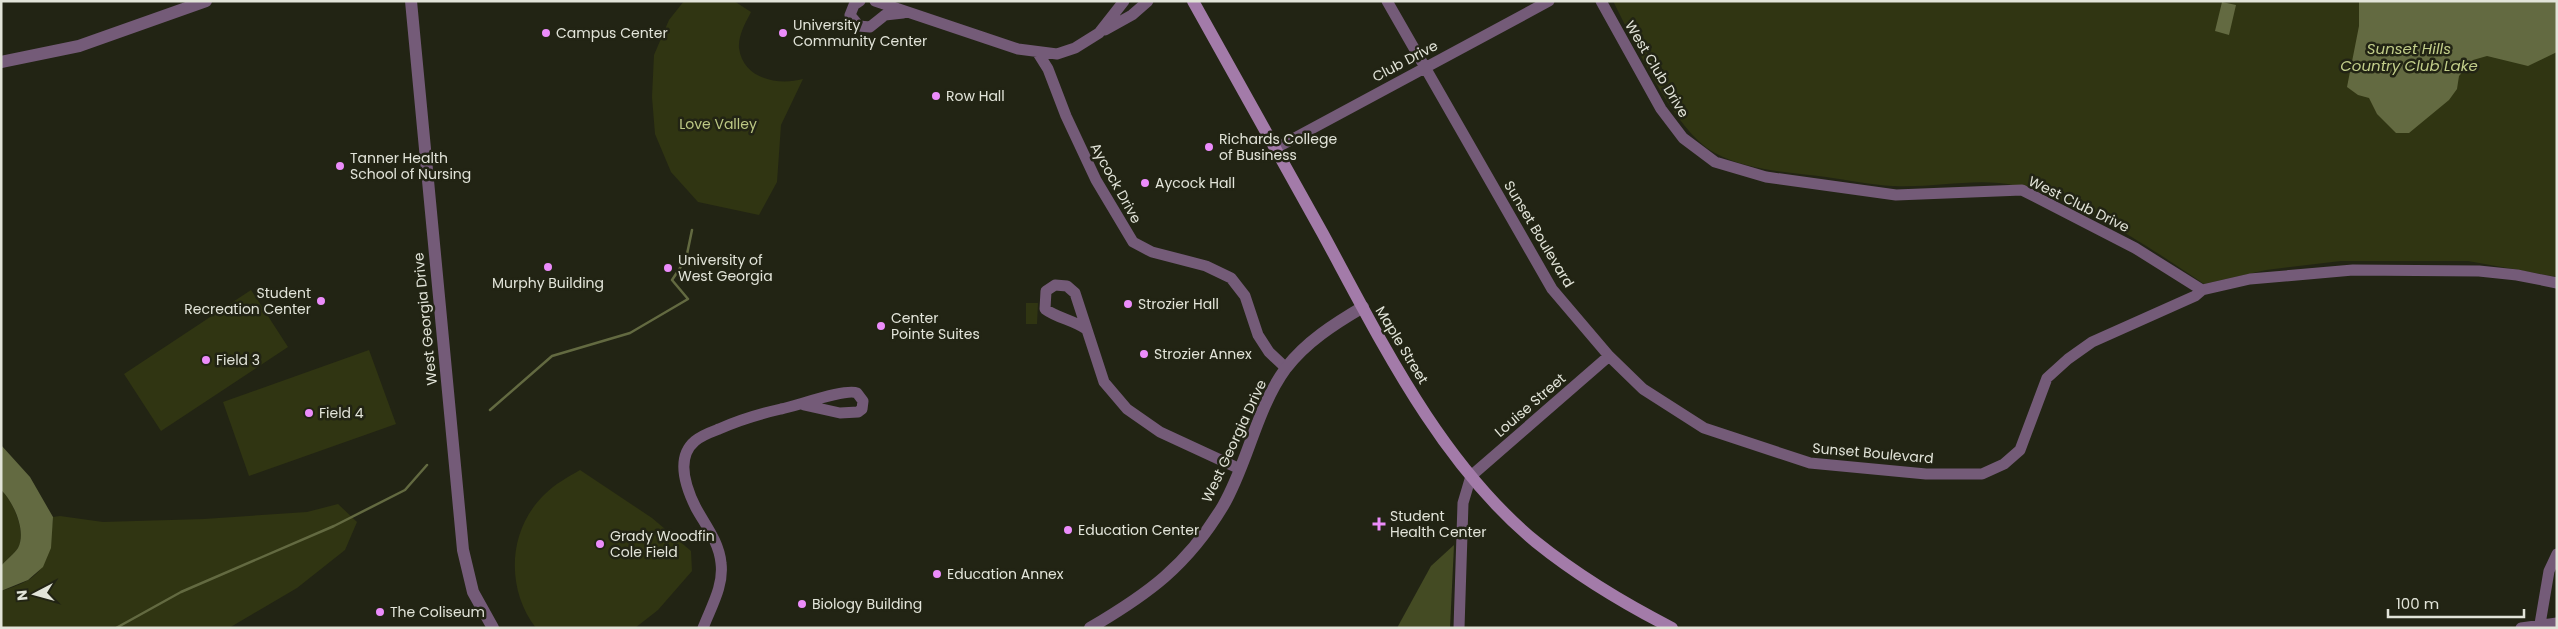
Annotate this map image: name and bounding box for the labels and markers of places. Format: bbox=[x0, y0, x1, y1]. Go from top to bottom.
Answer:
place label: University Community Center bbox=[793, 15, 927, 51]
place label: Campus Center bbox=[556, 23, 668, 43]
marker: Campus Center bbox=[540, 27, 552, 39]
marker: University Community Center bbox=[777, 27, 789, 39]
place label: Row Hall bbox=[946, 86, 1005, 106]
marker: Row Hall bbox=[930, 90, 942, 102]
place label: Richards College of Business bbox=[1219, 129, 1337, 165]
marker: Richards College of Business bbox=[1203, 141, 1215, 153]
place label: Tanner Health School of Nursing bbox=[350, 148, 471, 184]
marker: Tanner Health School of Nursing bbox=[334, 160, 346, 172]
place label: Aycock Hall bbox=[1155, 173, 1235, 193]
marker: Aycock Hall bbox=[1139, 177, 1151, 189]
place label: University of West Georgia bbox=[678, 250, 773, 286]
marker: Murphy Building bbox=[542, 261, 554, 273]
marker: University of West Georgia bbox=[662, 262, 674, 274]
place label: Murphy Building bbox=[492, 273, 604, 293]
place label: Student Recreation Center bbox=[184, 283, 311, 319]
place label: Strozier Hall bbox=[1138, 294, 1219, 314]
marker: Student Recreation Center bbox=[315, 295, 327, 307]
marker: Strozier Hall bbox=[1122, 298, 1134, 310]
place label: Center Pointe Suites bbox=[891, 308, 980, 344]
marker: Center Pointe Suites bbox=[875, 320, 887, 332]
place label: Strozier Annex bbox=[1154, 344, 1252, 364]
marker: Strozier Annex bbox=[1138, 348, 1150, 360]
place label: Field 3 bbox=[216, 350, 260, 370]
marker: Field 3 bbox=[200, 354, 212, 366]
place label: Field 4 bbox=[319, 403, 364, 423]
marker: Field 4 bbox=[303, 407, 315, 419]
place label: Student Health Center bbox=[1390, 506, 1487, 542]
marker: Student Health Center bbox=[1372, 517, 1386, 531]
place label: Education Center bbox=[1078, 520, 1199, 540]
marker: Education Center bbox=[1062, 524, 1074, 536]
place label: Grady Woodfin Cole Field bbox=[610, 526, 715, 562]
marker: Grady Woodfin Cole Field bbox=[594, 538, 606, 550]
place label: Education Annex bbox=[947, 564, 1064, 584]
marker: Education Annex bbox=[931, 568, 943, 580]
place label: Biology Building bbox=[812, 594, 922, 614]
marker: Biology Building bbox=[796, 598, 808, 610]
place label: The Coliseum bbox=[390, 602, 485, 622]
marker: The Coliseum bbox=[374, 606, 386, 618]

